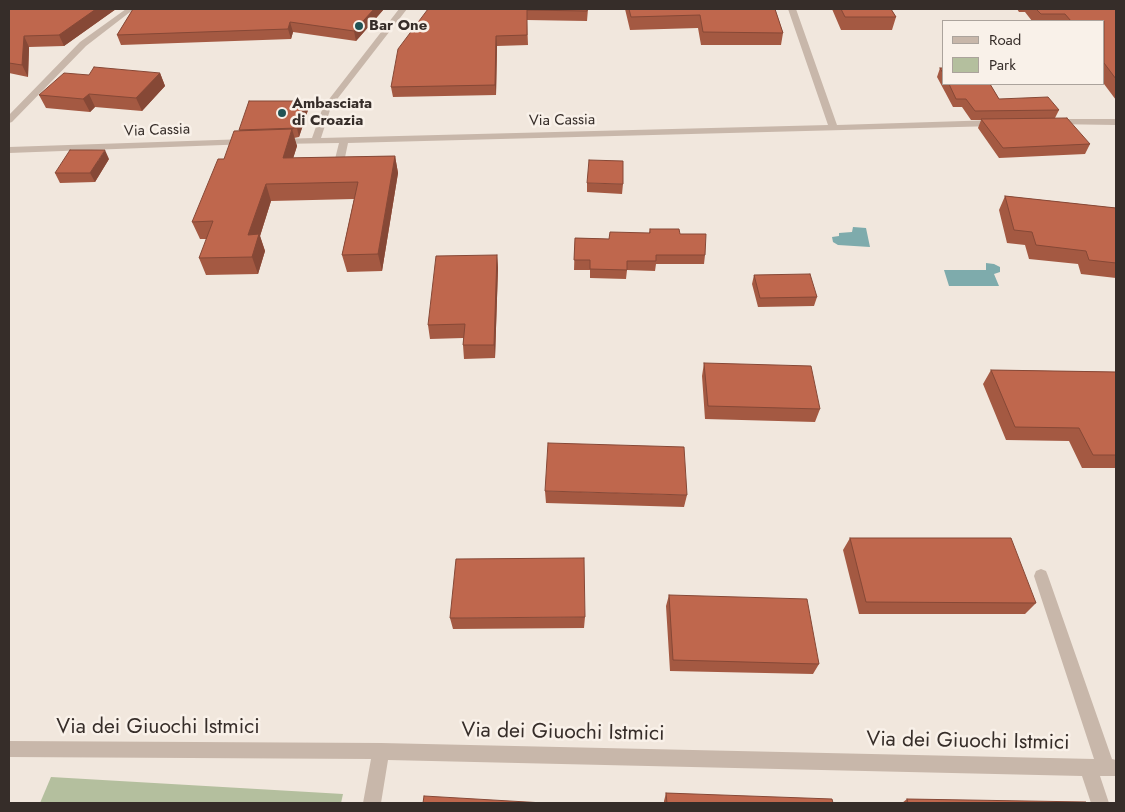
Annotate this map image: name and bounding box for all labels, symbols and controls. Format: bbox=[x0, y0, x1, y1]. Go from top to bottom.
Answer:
place label: Bar One bbox=[369, 17, 427, 35]
marker: Bar One bbox=[353, 20, 365, 32]
legend bbox=[942, 20, 1105, 85]
text: Road bbox=[989, 29, 1021, 51]
text: Park bbox=[989, 54, 1016, 76]
place label: Ambasciata di Croazia bbox=[292, 95, 372, 130]
marker: Ambasciata di Croazia bbox=[276, 107, 288, 119]
street label: Via Cassia bbox=[529, 111, 595, 131]
street label: Via Cassia bbox=[124, 121, 190, 141]
street label: Via dei Giuochi Istmici bbox=[56, 715, 260, 741]
street label: Via dei Giuochi Istmici bbox=[461, 719, 665, 747]
street label: Via dei Giuochi Istmici bbox=[866, 728, 1070, 756]

